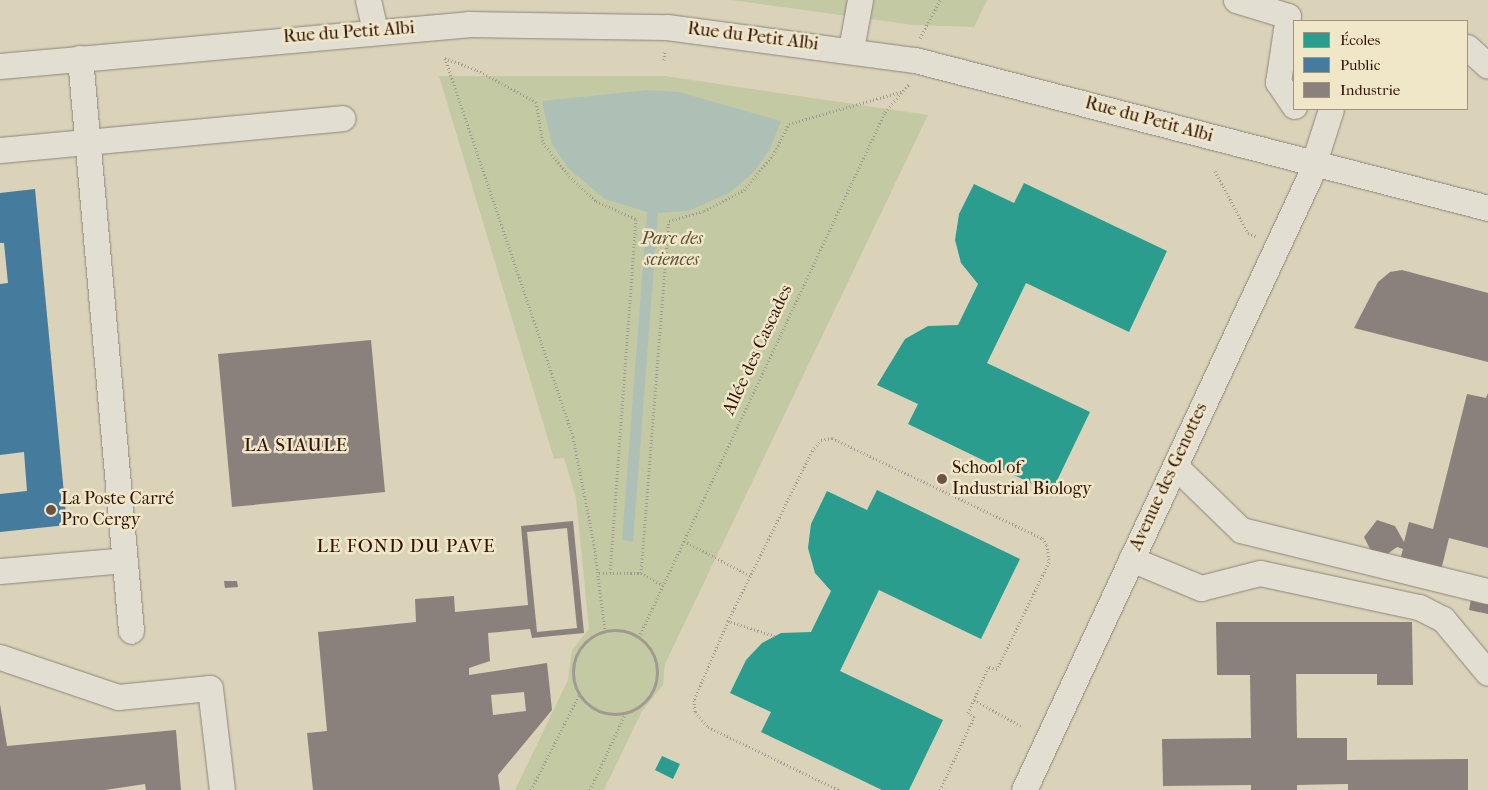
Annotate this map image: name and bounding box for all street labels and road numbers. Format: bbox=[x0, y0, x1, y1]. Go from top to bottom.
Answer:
street label: Rue du Petit Albi bbox=[282, 18, 416, 48]
street label: Rue du Petit Albi bbox=[686, 18, 820, 56]
street label: Rue du Petit Albi bbox=[1083, 93, 1215, 147]
street label: Allée des Cascades bbox=[718, 282, 798, 418]
street label: Avenue des Genottes bbox=[1125, 400, 1213, 554]

